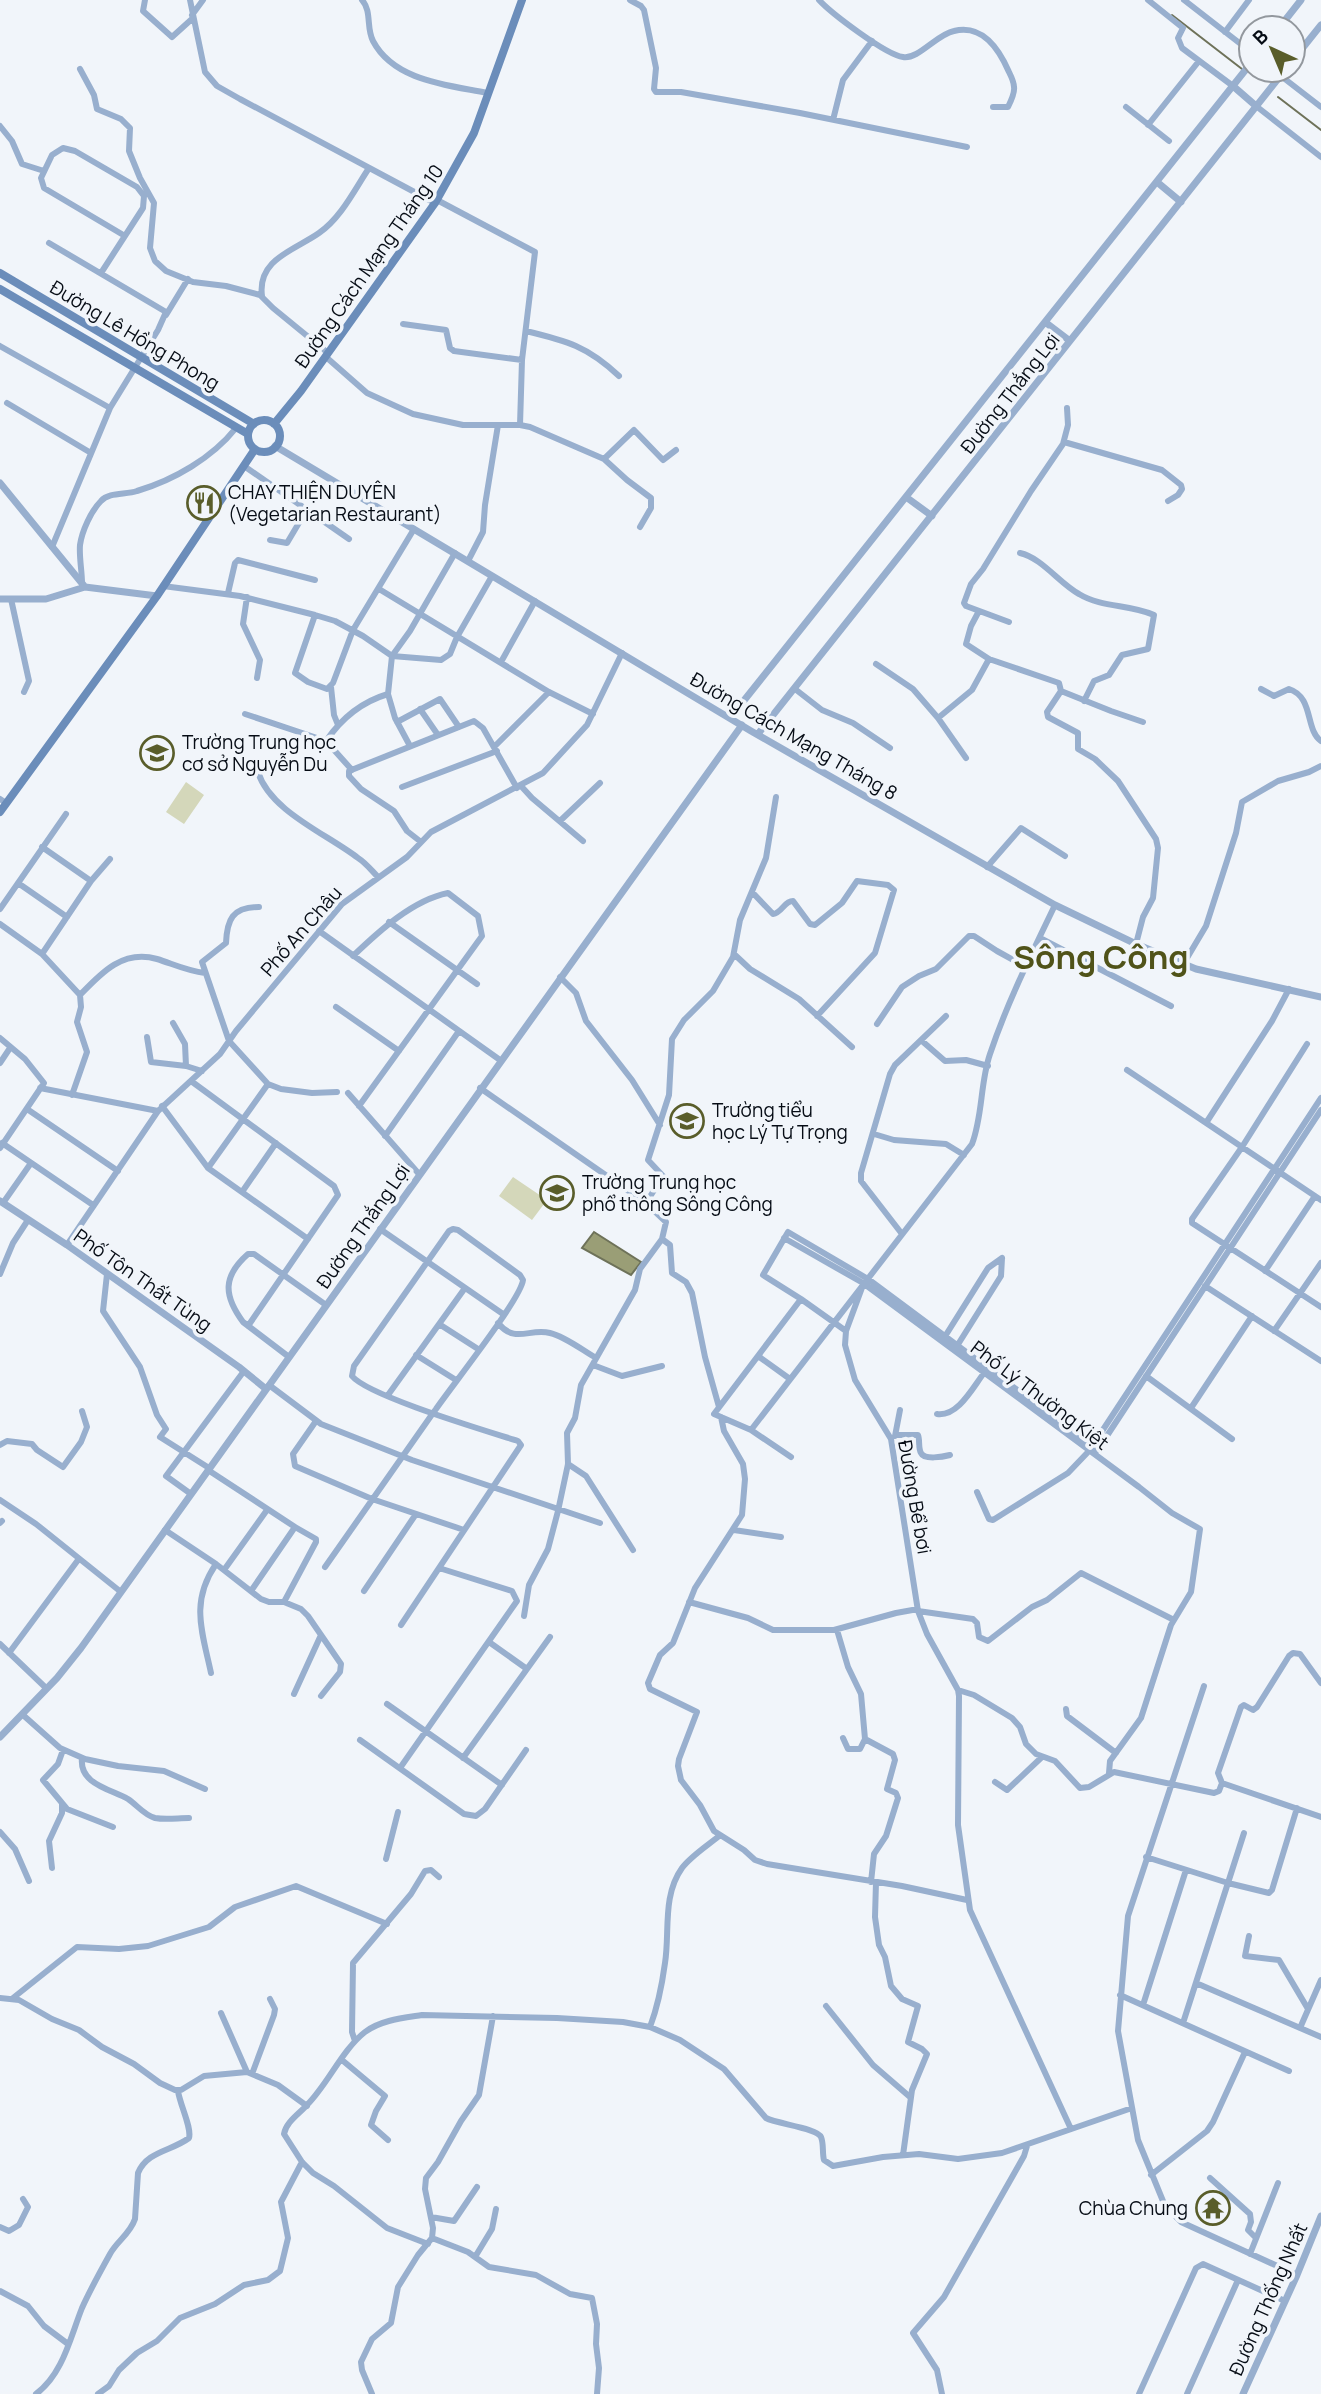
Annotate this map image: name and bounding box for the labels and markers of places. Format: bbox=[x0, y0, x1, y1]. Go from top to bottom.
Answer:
place label: CHAY THIỆN DUYÊN (Vegetarian Restaurant) bbox=[228, 479, 442, 527]
restaurant icon: CHAY THIỆN DUYÊN (Vegetarian Restaurant) bbox=[185, 484, 223, 522]
place label: Trường Trung học cơ sở Nguyễn Du bbox=[182, 729, 336, 777]
school or university icon: Trường Trung học cơ sở Nguyễn Du bbox=[138, 734, 176, 772]
place label: Trường tiểu học Lý Tự Trọng bbox=[712, 1097, 848, 1145]
school or university icon: Trường tiểu học Lý Tự Trọng bbox=[668, 1102, 706, 1140]
place label: Trường Trung học phổ thông Sông Công bbox=[582, 1169, 773, 1217]
school or university icon: Trường Trung học phổ thông Sông Công bbox=[538, 1174, 576, 1212]
temple icon: Chùa Chung bbox=[1194, 2189, 1232, 2227]
place label: Chùa Chung bbox=[1079, 2195, 1188, 2221]

